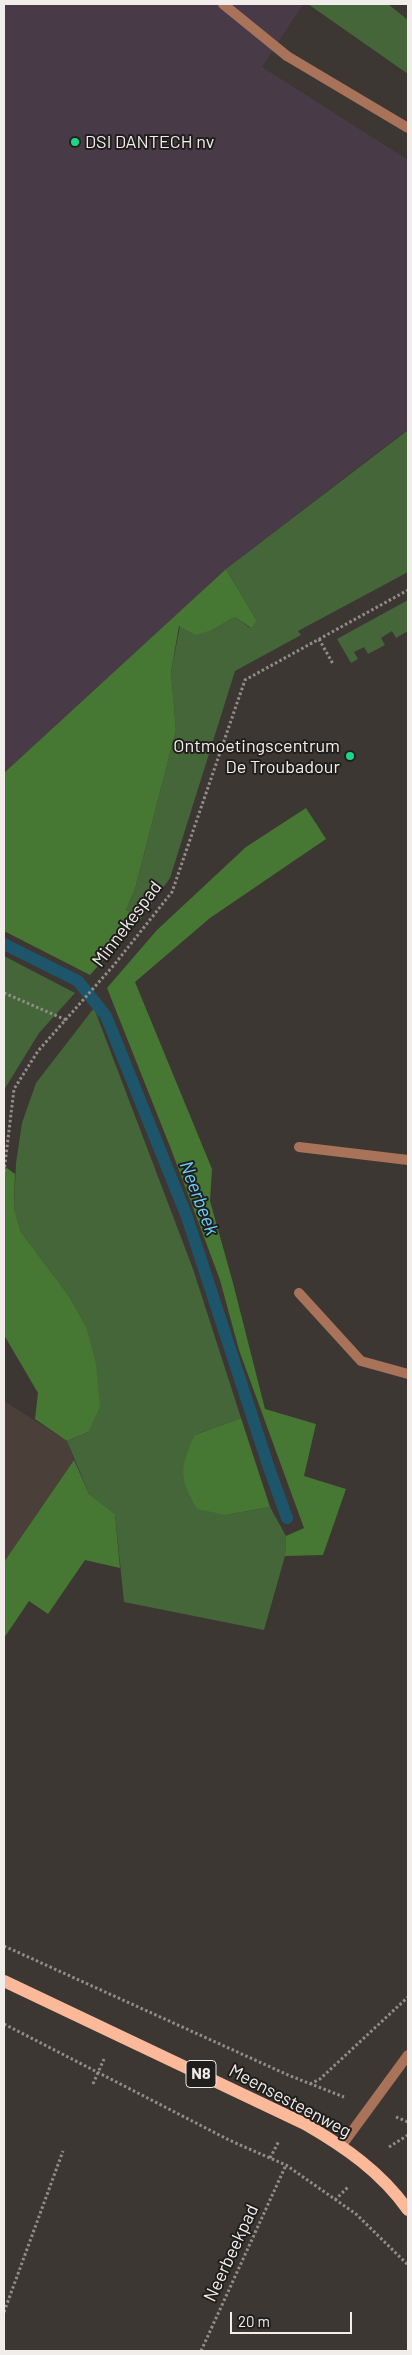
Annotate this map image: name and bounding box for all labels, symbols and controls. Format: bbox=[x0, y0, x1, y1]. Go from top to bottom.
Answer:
place label: DSI DANTECH nv bbox=[85, 131, 214, 153]
marker: DSI DANTECH nv bbox=[69, 136, 81, 148]
place label: Ontmoetingscentrum De Troubadour bbox=[173, 735, 340, 778]
marker: Ontmoetingscentrum De Troubadour bbox=[344, 750, 356, 762]
street label: Minnekespad bbox=[88, 877, 166, 971]
water label: Neerbeek bbox=[174, 1158, 224, 1238]
road number: N8 bbox=[186, 2060, 216, 2088]
street label: Meensesteenweg bbox=[225, 2060, 355, 2142]
street label: Neerbeekpad bbox=[199, 2201, 263, 2305]
scale bar bbox=[232, 2302, 354, 2334]
text: 20 m bbox=[238, 2312, 270, 2330]

